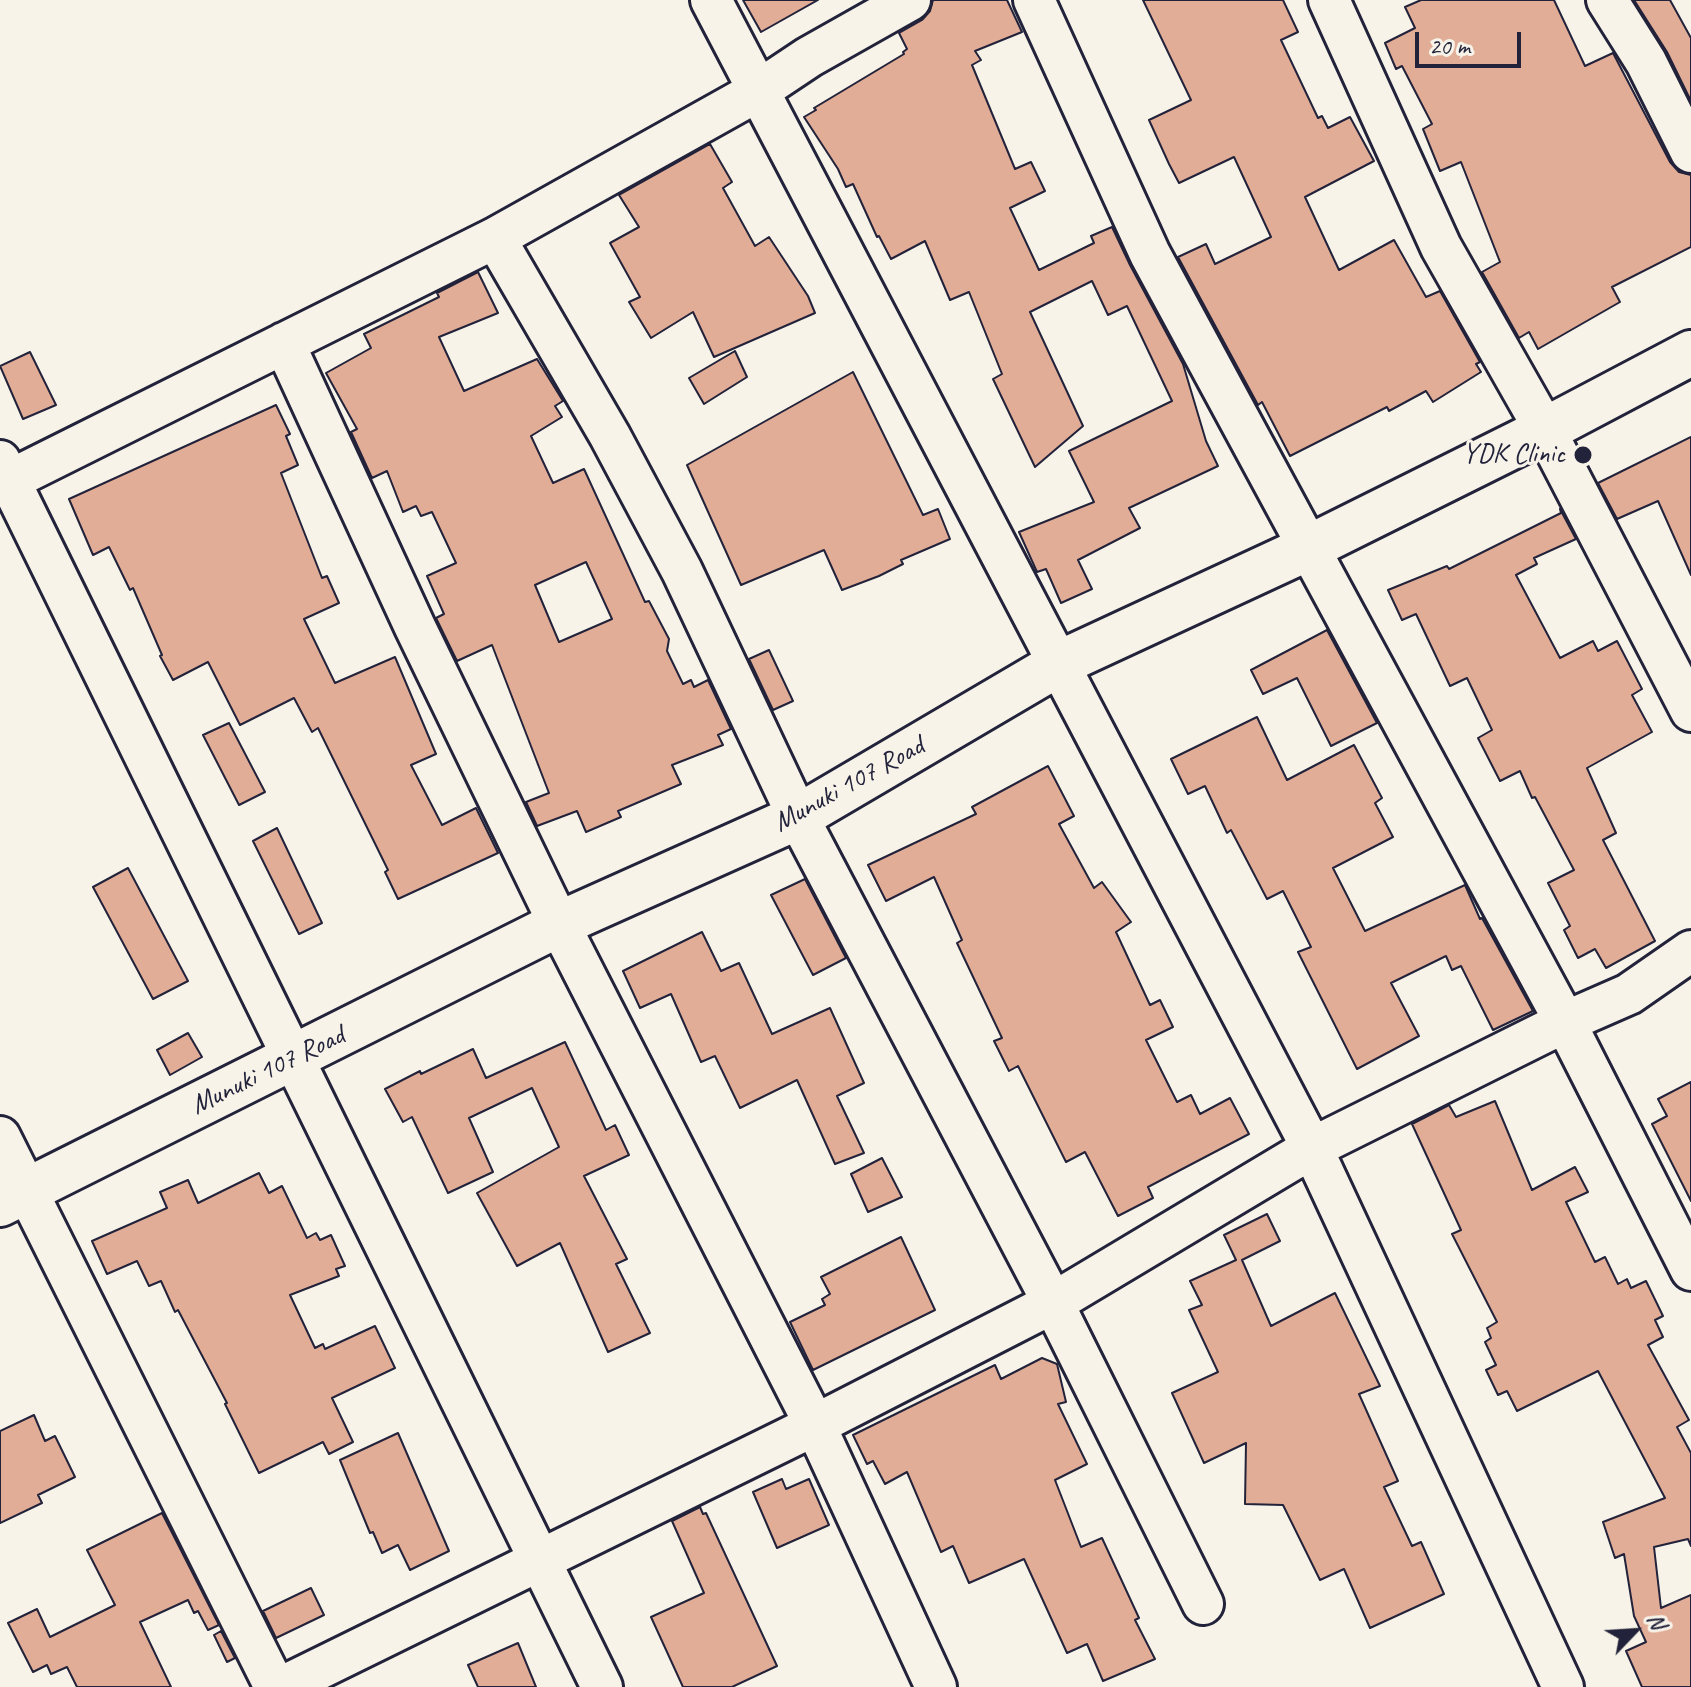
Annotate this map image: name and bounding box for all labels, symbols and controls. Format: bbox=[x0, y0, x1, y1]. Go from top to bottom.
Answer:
scale bar bbox=[1419, 16, 1525, 66]
text: 20 m bbox=[1429, 31, 1470, 61]
place label: YDK Clinic bbox=[1462, 438, 1565, 472]
marker: YDK Clinic bbox=[1572, 444, 1594, 466]
street label: Munuki 107 Road bbox=[768, 730, 930, 840]
street label: Munuki 107 Road bbox=[186, 1019, 350, 1123]
north arrow bbox=[1595, 1591, 1675, 1671]
text: N bbox=[1641, 1609, 1672, 1633]

